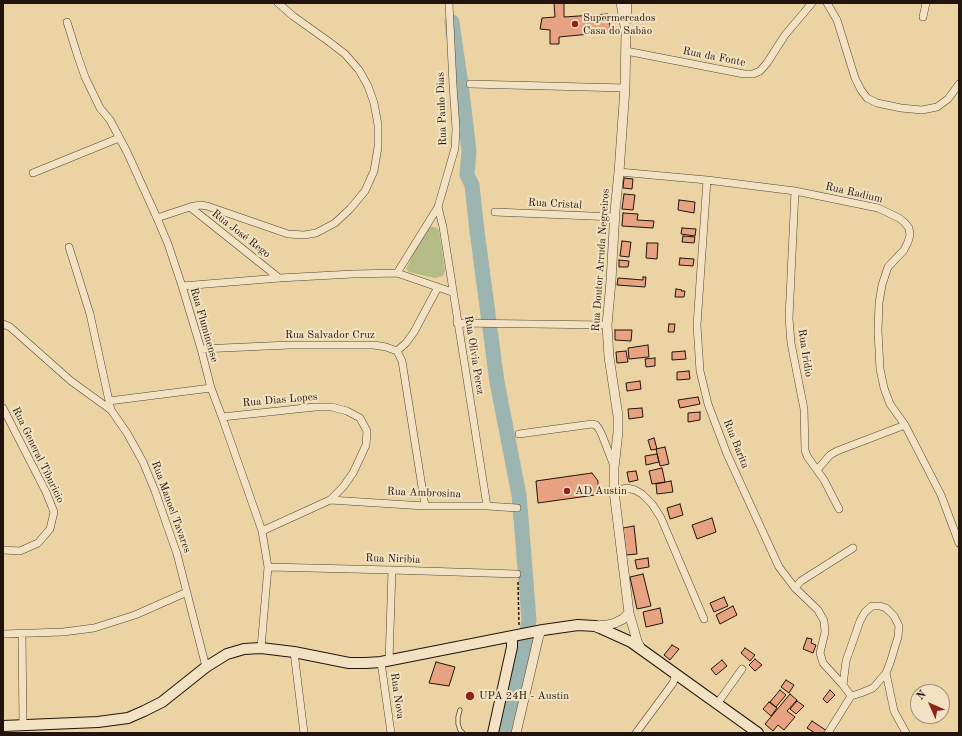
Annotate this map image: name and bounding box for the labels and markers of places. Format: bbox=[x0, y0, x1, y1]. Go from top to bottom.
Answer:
place label: Supermercados Casa do Sabão bbox=[583, 11, 655, 37]
marker: Supermercados Casa do Sabão bbox=[570, 19, 580, 29]
place label: AD Austin bbox=[575, 484, 627, 498]
marker: AD Austin bbox=[562, 486, 572, 496]
place label: UPA 24H - Austin bbox=[479, 689, 569, 703]
marker: UPA 24H - Austin bbox=[464, 690, 476, 702]

